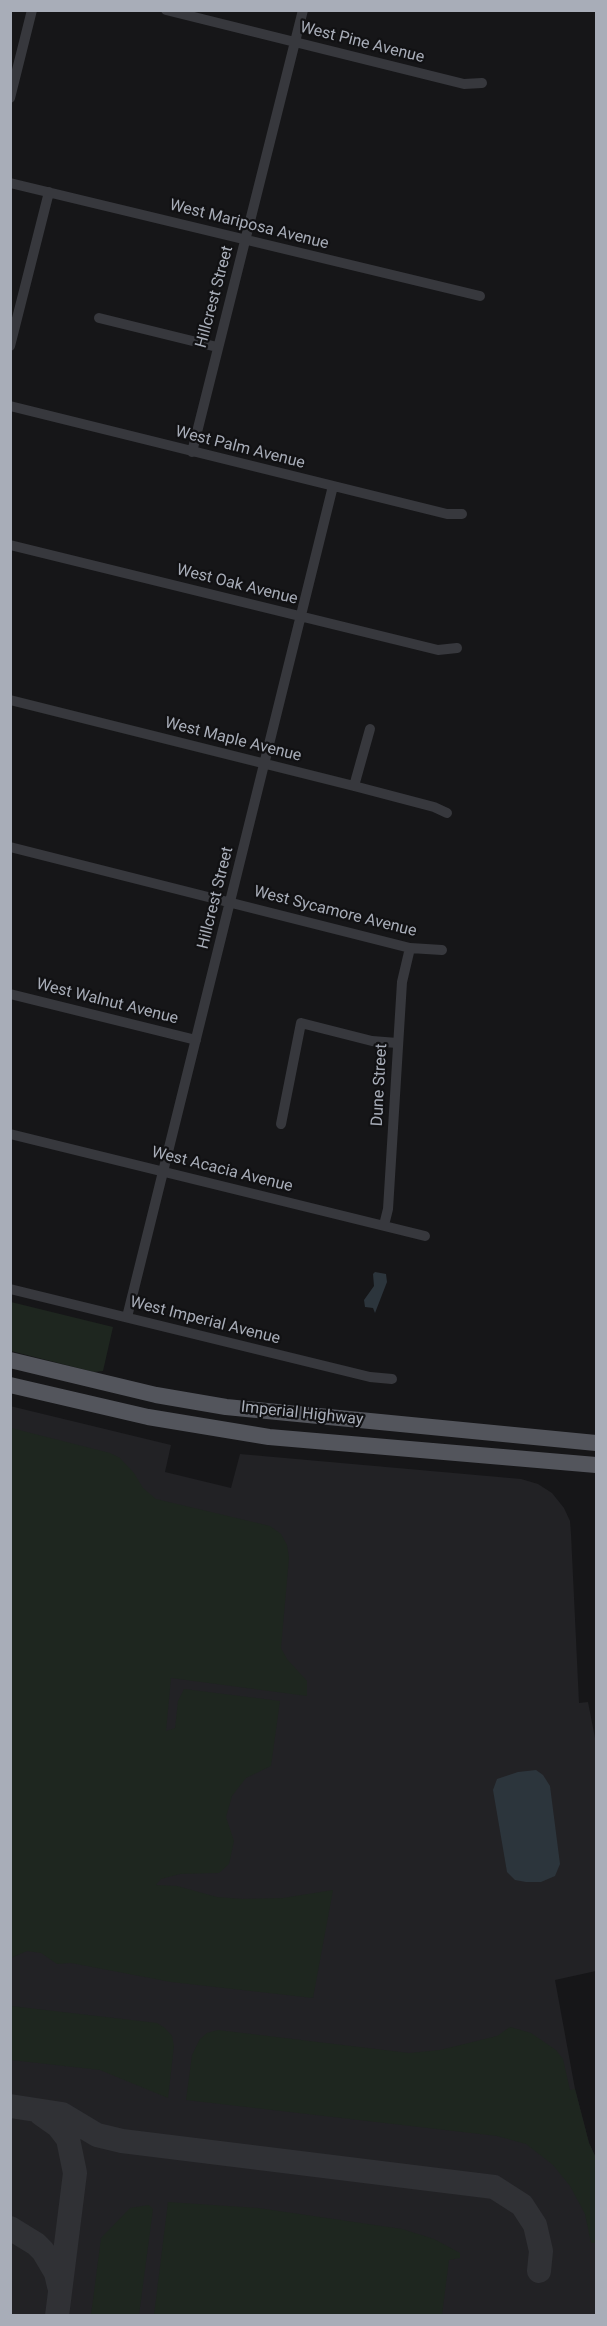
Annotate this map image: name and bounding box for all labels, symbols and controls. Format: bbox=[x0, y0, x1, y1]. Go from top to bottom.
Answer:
street label: West Pine Avenue bbox=[298, 18, 426, 68]
street label: West Mariposa Avenue bbox=[167, 196, 331, 254]
street label: Hillcrest Street bbox=[192, 244, 238, 350]
street label: West Palm Avenue bbox=[173, 423, 307, 473]
street label: West Oak Avenue bbox=[175, 561, 299, 609]
street label: West Maple Avenue bbox=[163, 714, 303, 766]
street label: Hillcrest Street bbox=[194, 845, 238, 951]
street label: West Sycamore Avenue bbox=[252, 882, 418, 942]
street label: West Walnut Avenue bbox=[34, 975, 180, 1029]
street label: Dune Street bbox=[368, 1043, 392, 1127]
street label: West Acacia Avenue bbox=[149, 1143, 295, 1197]
street label: West Imperial Avenue bbox=[128, 1293, 282, 1349]
street label: Imperial Highway bbox=[240, 1398, 364, 1430]

